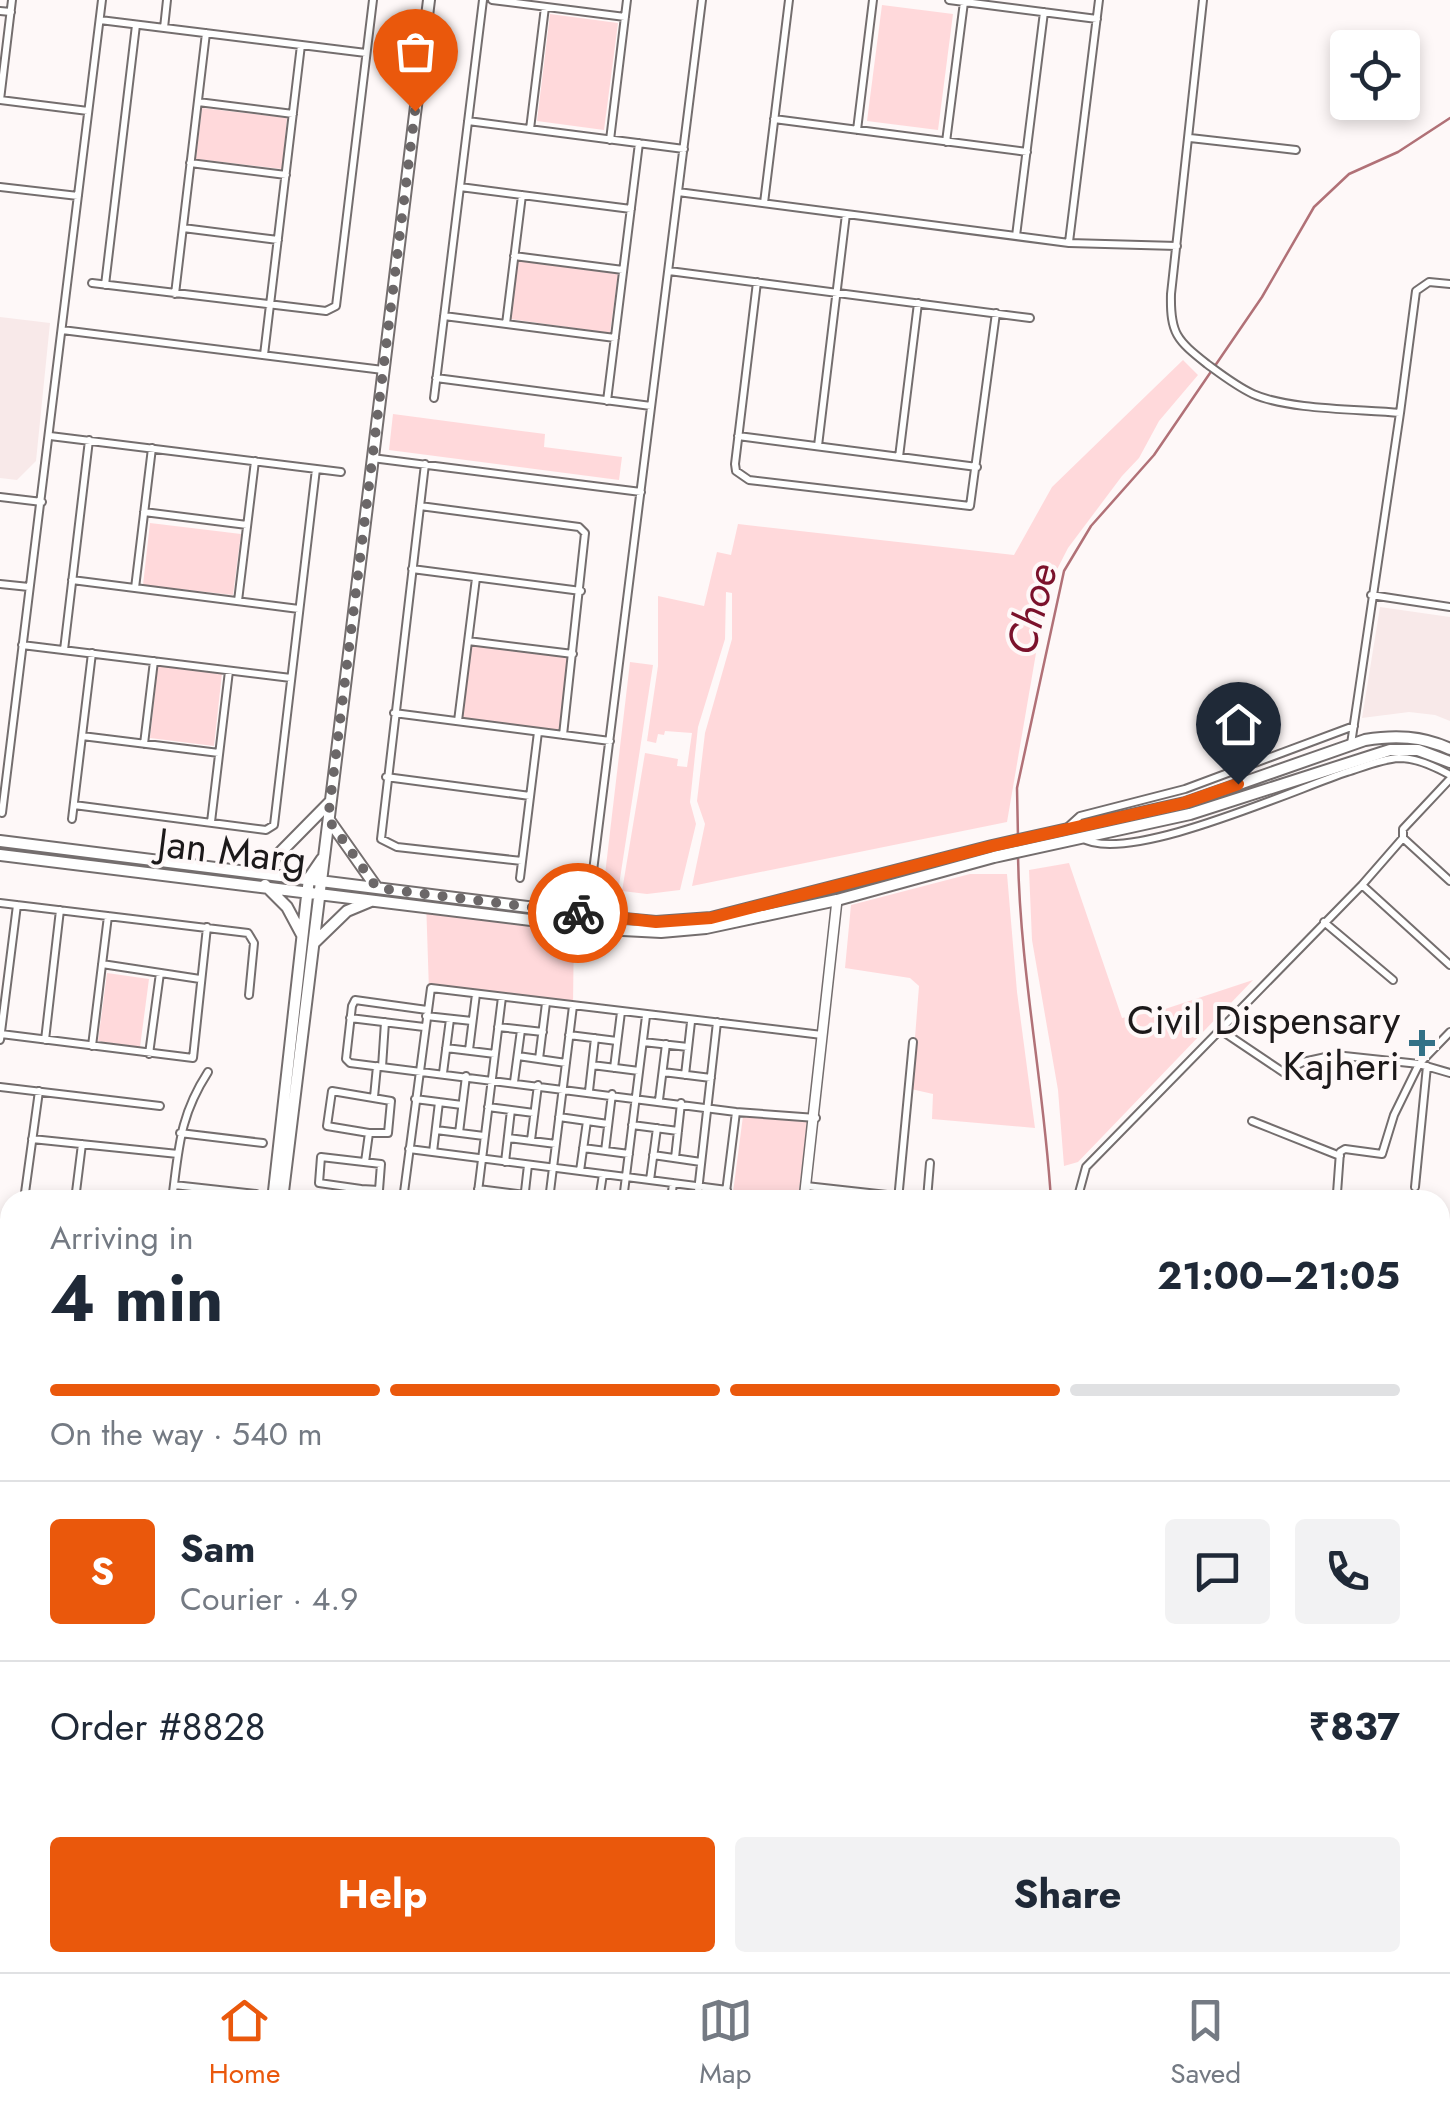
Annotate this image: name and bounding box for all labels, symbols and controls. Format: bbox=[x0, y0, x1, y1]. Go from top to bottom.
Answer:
pin bbox=[373, 9, 458, 112]
icon: bag bbox=[388, 24, 443, 79]
map controls bbox=[1330, 30, 1420, 120]
button: locate bbox=[1330, 30, 1420, 120]
water label: Choe bbox=[990, 557, 1073, 662]
pin bbox=[1196, 682, 1281, 785]
icon: home bbox=[1211, 697, 1266, 752]
street label: Jan Marg bbox=[149, 813, 310, 889]
courier bbox=[528, 863, 628, 963]
icon: bike bbox=[551, 886, 606, 941]
place label: Civil Dispensary Kajheri bbox=[1127, 991, 1400, 1095]
marker: Civil Dispensary Kajheri bbox=[1409, 1030, 1435, 1056]
text: Arriving in bbox=[50, 1215, 194, 1261]
text: 21:00–21:05 bbox=[1157, 1248, 1400, 1303]
text: 4 min bbox=[50, 1251, 224, 1345]
text: On the way · 540 m bbox=[50, 1411, 323, 1457]
button: chat bbox=[1165, 1519, 1270, 1624]
button: phone bbox=[1295, 1519, 1400, 1624]
text: Sam bbox=[180, 1521, 255, 1576]
text: S bbox=[91, 1544, 114, 1599]
text: Courier · 4.9 bbox=[180, 1576, 358, 1622]
text: Order #8828 bbox=[50, 1699, 266, 1754]
text: ₹837 bbox=[1308, 1699, 1400, 1754]
button: Help bbox=[50, 1837, 715, 1952]
button: Share bbox=[735, 1837, 1400, 1952]
tab: Home bbox=[209, 1993, 280, 2094]
tab: Map bbox=[698, 1993, 753, 2094]
tab: Saved bbox=[1170, 1993, 1241, 2094]

